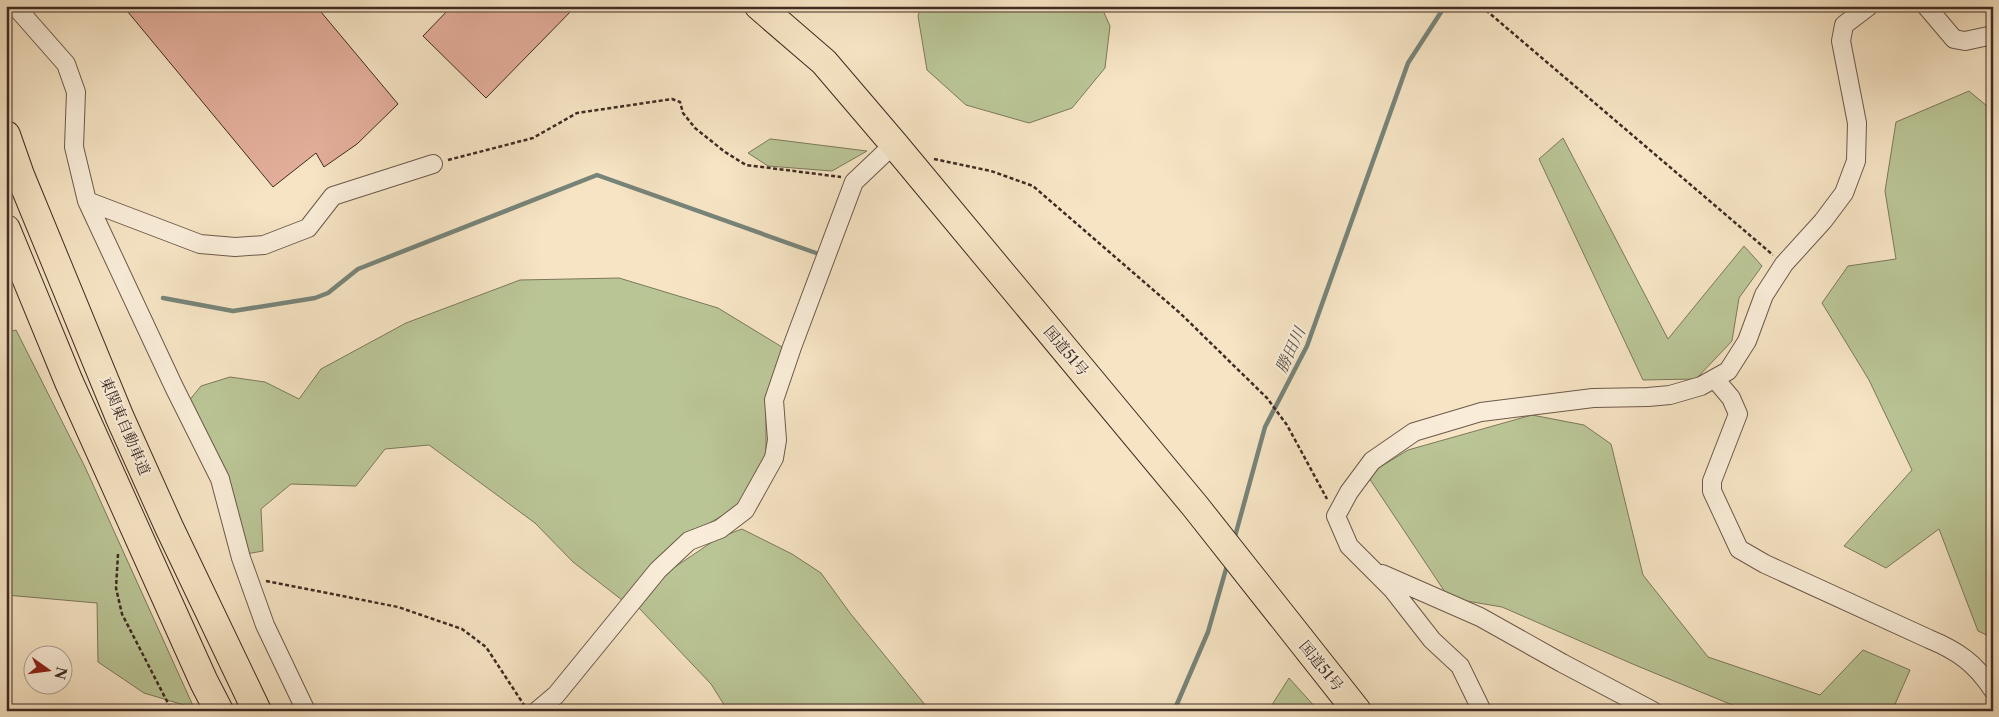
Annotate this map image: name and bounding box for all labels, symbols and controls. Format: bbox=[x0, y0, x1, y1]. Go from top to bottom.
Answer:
street label: 国道51号 bbox=[1040, 322, 1093, 380]
water label: 勝田川 bbox=[1271, 322, 1310, 376]
street label: 東関東自動車道 bbox=[96, 374, 155, 478]
street label: 国道51号 bbox=[1295, 637, 1347, 695]
north arrow bbox=[22, 644, 72, 694]
text: N bbox=[50, 665, 71, 681]

